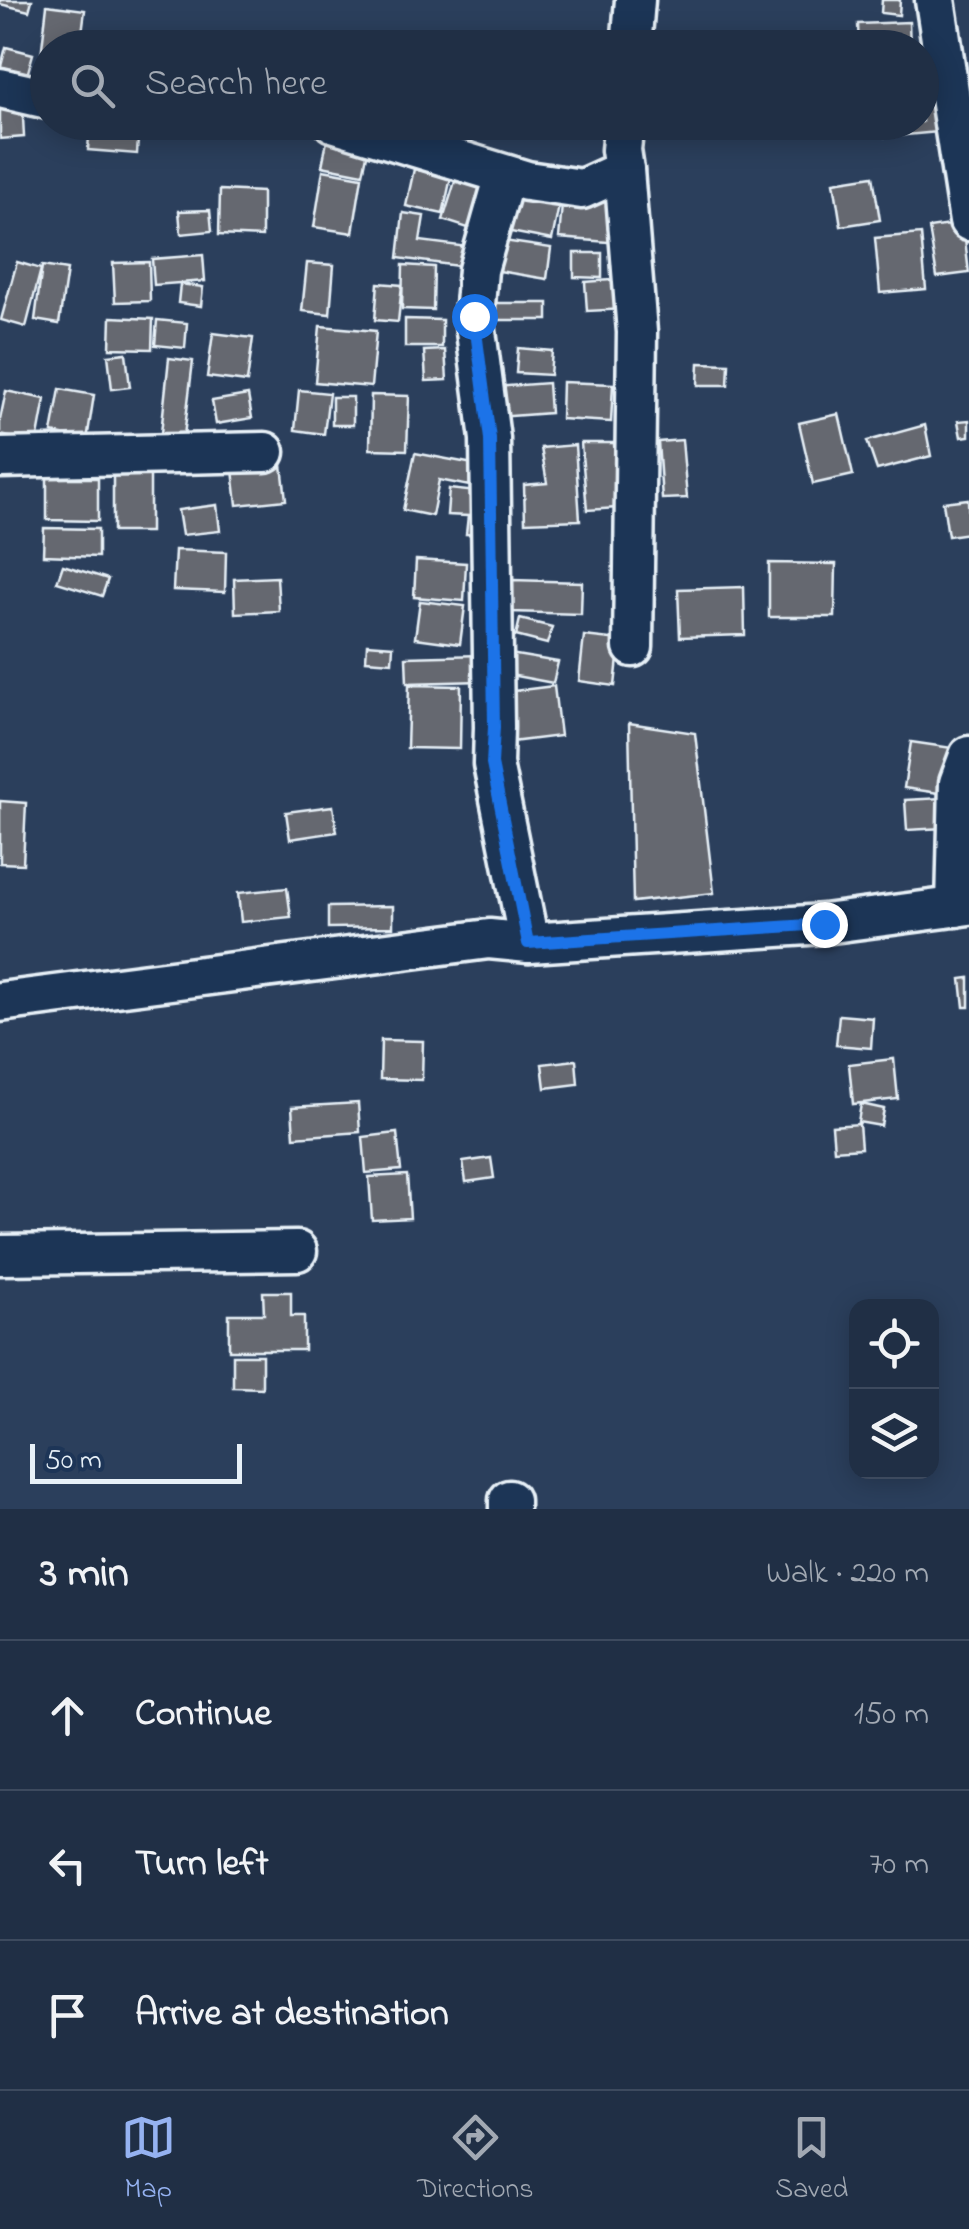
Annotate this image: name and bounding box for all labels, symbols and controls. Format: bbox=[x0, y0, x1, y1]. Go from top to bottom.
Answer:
search box bbox=[30, 30, 939, 140]
text: Search here bbox=[145, 57, 327, 113]
icon: search bbox=[65, 58, 120, 113]
route start bbox=[452, 294, 498, 340]
route end bbox=[802, 902, 848, 948]
map controls bbox=[849, 1299, 939, 1479]
button: locate bbox=[849, 1299, 939, 1389]
button: layers bbox=[849, 1389, 939, 1479]
scale bar bbox=[30, 1439, 242, 1484]
text: 50 m bbox=[45, 1441, 102, 1482]
text: 3 min bbox=[40, 1544, 129, 1605]
text: Walk · 220 m bbox=[766, 1551, 929, 1598]
text: Continue bbox=[135, 1687, 271, 1743]
icon: ahead bbox=[40, 1688, 95, 1743]
text: 150 m bbox=[854, 1692, 929, 1739]
text: Turn left bbox=[135, 1837, 268, 1893]
icon: left bbox=[40, 1838, 95, 1893]
text: 70 m bbox=[869, 1842, 929, 1889]
text: Arrive at destination bbox=[135, 1987, 449, 2043]
icon: arrive bbox=[40, 1988, 95, 2043]
tab: Map bbox=[121, 2110, 176, 2211]
tab: Directions bbox=[417, 2110, 534, 2211]
tab: Saved bbox=[775, 2110, 848, 2211]

